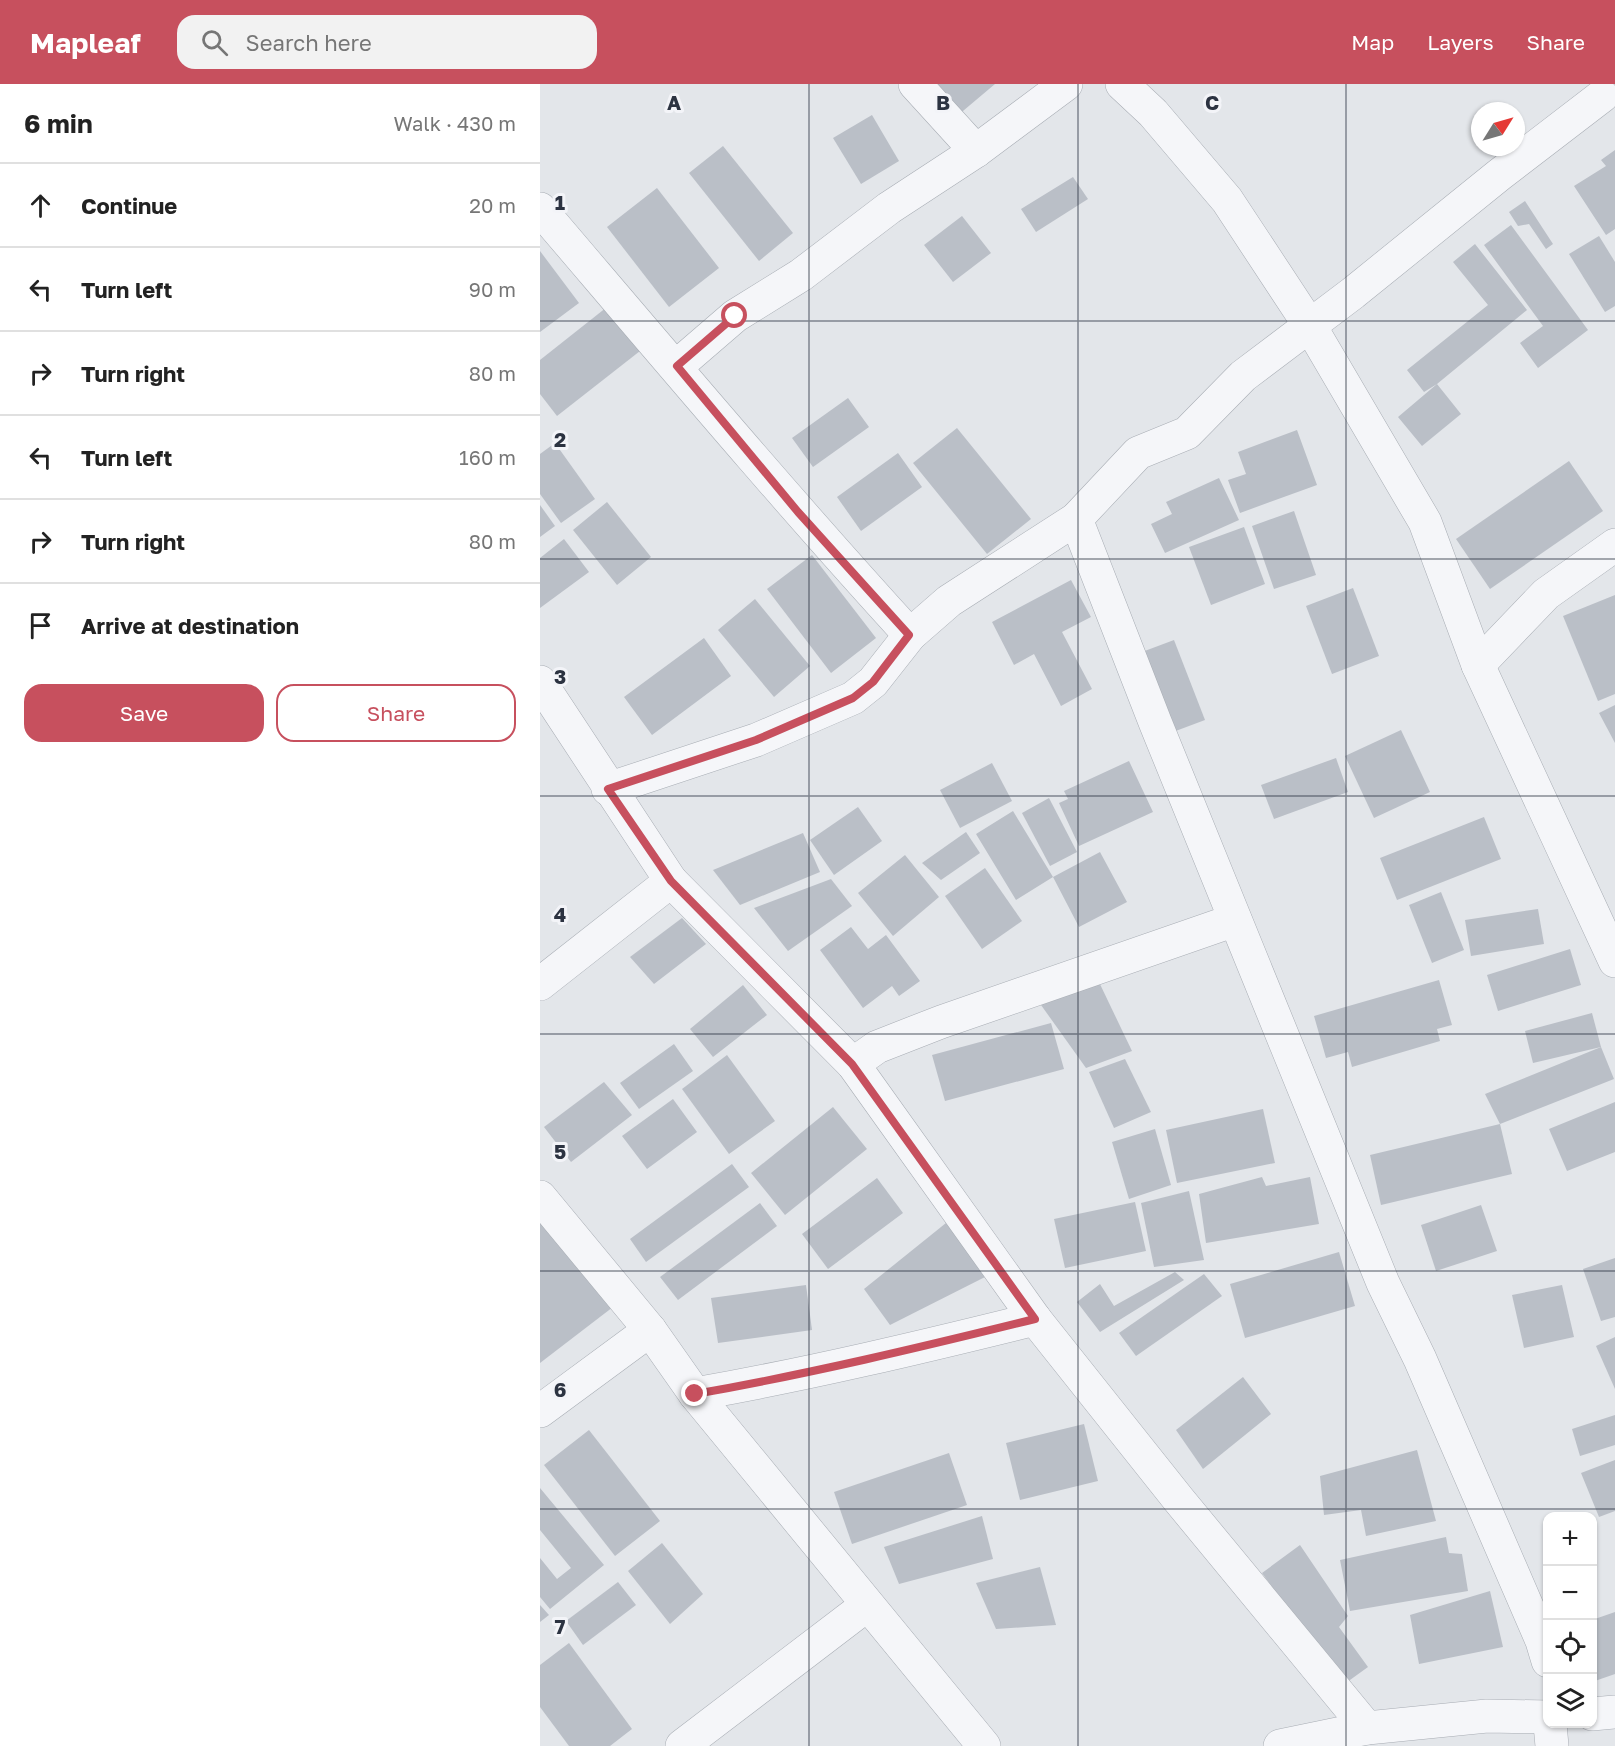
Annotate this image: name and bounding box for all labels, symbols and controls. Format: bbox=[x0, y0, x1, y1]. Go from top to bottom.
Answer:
search box bbox=[177, 15, 597, 69]
text: Mapleaf bbox=[30, 26, 141, 59]
icon: search bbox=[198, 26, 231, 59]
text: Search here bbox=[246, 29, 372, 56]
text: Map bbox=[1351, 29, 1394, 55]
text: Layers bbox=[1427, 29, 1494, 55]
text: Share bbox=[1527, 29, 1585, 55]
text: A bbox=[667, 90, 681, 114]
text: B bbox=[936, 90, 950, 114]
text: C bbox=[1205, 90, 1219, 114]
north arrow bbox=[1471, 102, 1525, 156]
text: 6 min bbox=[24, 108, 93, 139]
text: Walk · 430 m bbox=[394, 111, 516, 135]
icon: ahead bbox=[24, 189, 57, 222]
text: 1 bbox=[555, 190, 565, 214]
text: Continue bbox=[81, 192, 177, 219]
text: 20 m bbox=[469, 193, 516, 217]
icon: left bbox=[24, 273, 57, 306]
text: Turn left bbox=[81, 276, 172, 303]
text: 90 m bbox=[469, 277, 516, 301]
route start bbox=[721, 302, 747, 328]
icon: right bbox=[24, 357, 57, 390]
text: Turn right bbox=[81, 360, 185, 387]
text: 80 m bbox=[469, 361, 516, 385]
text: 2 bbox=[554, 427, 566, 451]
icon: left bbox=[24, 441, 57, 474]
text: Turn left bbox=[81, 444, 172, 471]
text: 160 m bbox=[459, 445, 516, 469]
icon: right bbox=[24, 525, 57, 558]
text: Turn right bbox=[81, 528, 185, 555]
text: 80 m bbox=[469, 529, 516, 553]
icon: arrive bbox=[24, 609, 57, 642]
text: Arrive at destination bbox=[81, 612, 299, 639]
text: 3 bbox=[554, 664, 566, 688]
button: Save bbox=[24, 684, 264, 742]
button: Share bbox=[276, 684, 516, 742]
text: 4 bbox=[554, 902, 566, 926]
text: 5 bbox=[554, 1139, 566, 1163]
text: 6 bbox=[554, 1377, 566, 1401]
route end bbox=[681, 1380, 707, 1406]
map controls bbox=[1543, 1512, 1597, 1728]
button: + bbox=[1543, 1512, 1597, 1566]
button: − bbox=[1543, 1566, 1597, 1620]
text: 7 bbox=[555, 1614, 566, 1638]
button: locate bbox=[1543, 1620, 1597, 1674]
button: layers bbox=[1543, 1674, 1597, 1728]

